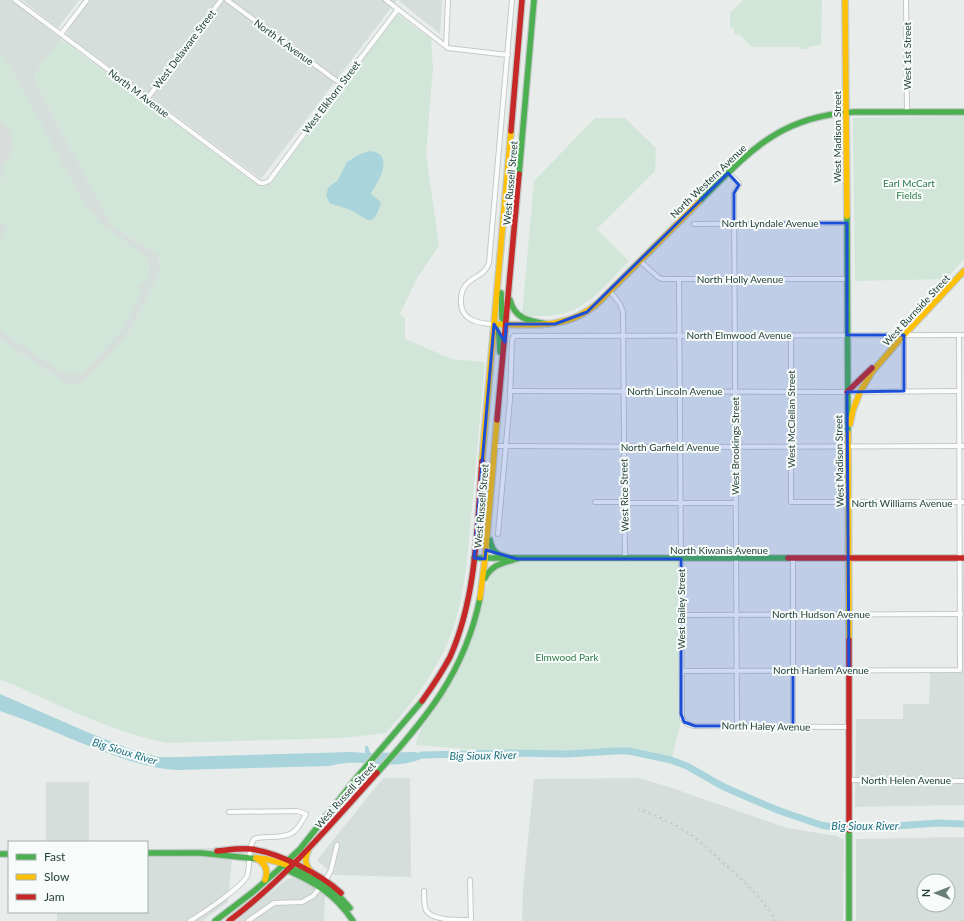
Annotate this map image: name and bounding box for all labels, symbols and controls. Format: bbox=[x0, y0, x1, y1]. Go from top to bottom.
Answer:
street label: West Delaware Street bbox=[150, 7, 218, 91]
street label: North K Avenue bbox=[252, 16, 316, 68]
street label: West 1st Street bbox=[901, 22, 913, 90]
street label: West Elkhorn Street bbox=[300, 58, 363, 136]
street label: North M Avenue bbox=[106, 66, 172, 120]
street label: West Madison Street bbox=[831, 91, 843, 183]
street label: West Russell Street bbox=[500, 140, 520, 226]
street label: North Western Avenue bbox=[667, 142, 749, 220]
park label: Earl McCart Fields bbox=[883, 177, 935, 201]
street label: North Lyndale Avenue bbox=[722, 217, 819, 229]
street label: West Burnside Street bbox=[880, 272, 952, 348]
street label: North Holly Avenue bbox=[697, 273, 783, 285]
street label: North Elmwood Avenue bbox=[687, 329, 791, 341]
street label: West McClellan Street bbox=[785, 370, 797, 468]
street label: North Lincoln Avenue bbox=[627, 385, 723, 397]
street label: West Brookings Street bbox=[729, 397, 741, 495]
street label: West Madison Street bbox=[832, 414, 846, 507]
street label: North Garfield Avenue bbox=[621, 441, 719, 453]
street label: West Rice Street bbox=[617, 458, 631, 532]
street label: West Russell Street bbox=[471, 463, 491, 549]
street label: North Williams Avenue bbox=[851, 497, 953, 509]
street label: North Kiwanis Avenue bbox=[670, 544, 768, 556]
street label: West Bailey Street bbox=[675, 568, 687, 649]
street label: North Hudson Avenue bbox=[772, 608, 870, 620]
park label: Elmwood Park bbox=[535, 651, 599, 663]
street label: North Harlem Avenue bbox=[773, 664, 869, 676]
street label: North Haley Avenue bbox=[722, 719, 810, 733]
water label: Big Sioux River bbox=[91, 735, 159, 767]
water label: Big Sioux River bbox=[449, 748, 517, 762]
street label: West Russell Street bbox=[312, 759, 378, 830]
street label: North Helen Avenue bbox=[861, 774, 951, 786]
water label: Big Sioux River bbox=[831, 819, 899, 832]
legend bbox=[8, 841, 148, 913]
text: Fast bbox=[44, 849, 66, 864]
text: Slow bbox=[44, 869, 70, 884]
north arrow bbox=[916, 873, 956, 913]
text: Jam bbox=[44, 889, 65, 904]
text: N bbox=[919, 889, 932, 897]

